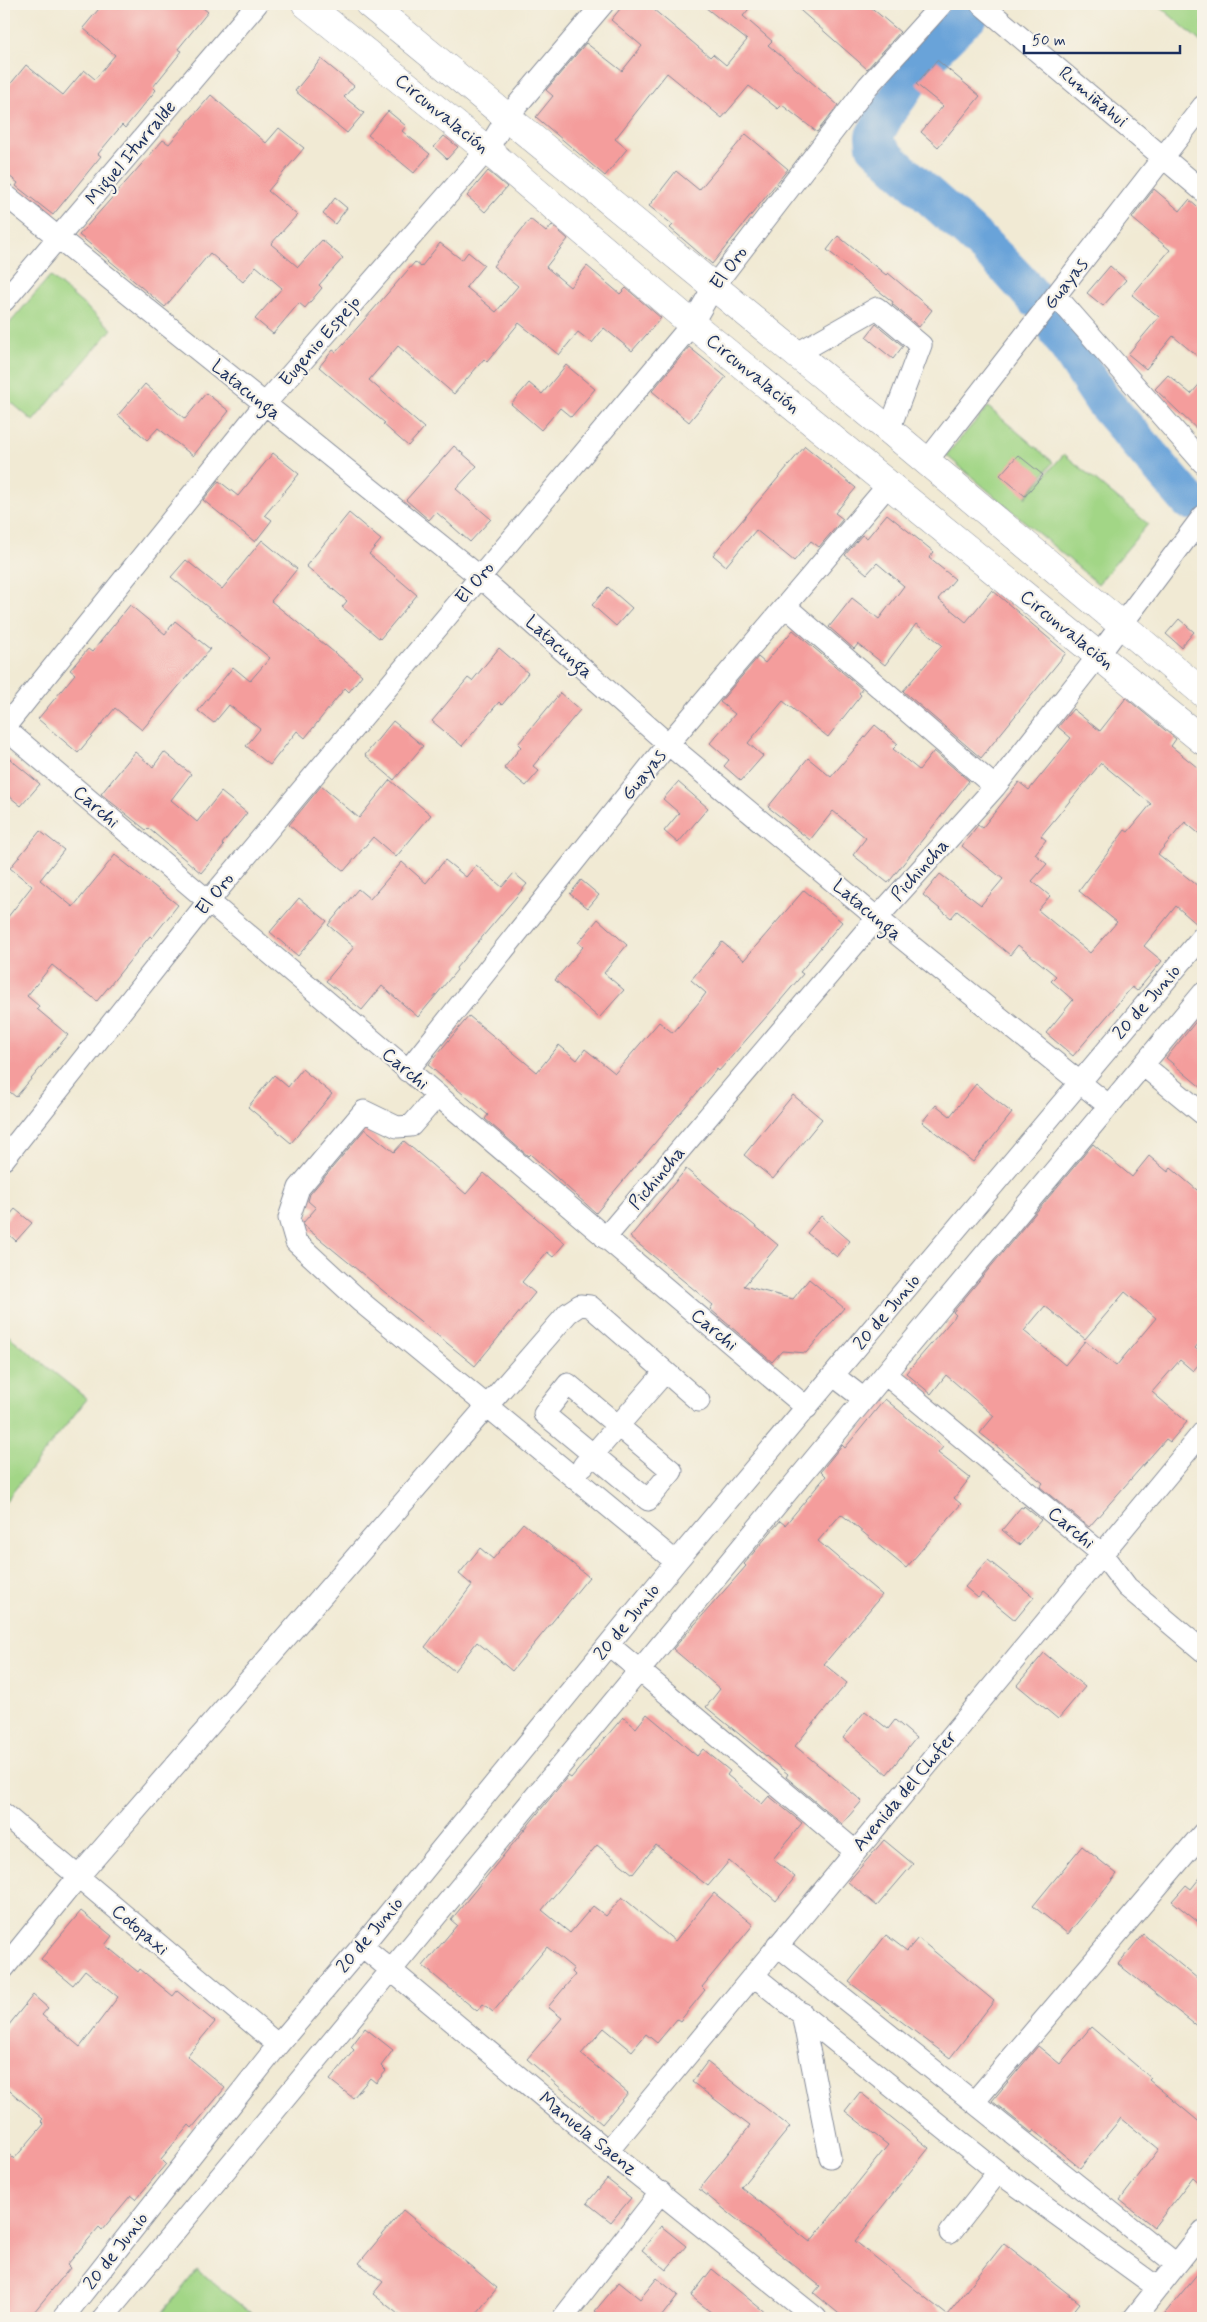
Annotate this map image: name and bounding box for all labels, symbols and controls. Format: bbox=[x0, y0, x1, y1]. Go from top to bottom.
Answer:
scale bar bbox=[1024, 22, 1181, 54]
text: 50 m bbox=[1032, 31, 1066, 51]
street label: Rumiñahui bbox=[1053, 61, 1133, 133]
street label: Circunvalación bbox=[390, 68, 494, 160]
street label: Miguel Iturralde bbox=[80, 95, 184, 213]
street label: El Oro bbox=[704, 241, 754, 295]
street label: Guayas bbox=[1038, 253, 1094, 315]
street label: Eugenio Espejo bbox=[274, 290, 367, 392]
street label: Circunvalación bbox=[701, 328, 805, 420]
street label: Latacunga bbox=[204, 354, 286, 428]
street label: El Oro bbox=[450, 556, 500, 610]
street label: Circunvalación bbox=[1015, 584, 1119, 676]
street label: Latacunga bbox=[518, 610, 598, 686]
street label: Guayas bbox=[616, 744, 672, 806]
street label: Carchi bbox=[67, 780, 125, 834]
street label: Pichincha bbox=[885, 833, 955, 907]
street label: El Oro bbox=[190, 867, 240, 921]
street label: Latacunga bbox=[825, 874, 907, 949]
street label: 20 de Junio bbox=[1107, 959, 1187, 1045]
street label: Carchi bbox=[376, 1042, 434, 1096]
street label: Pichincha bbox=[623, 1141, 691, 1215]
street label: 20 de Junio bbox=[848, 1269, 926, 1355]
street label: Carchi bbox=[685, 1303, 743, 1357]
street label: Carchi bbox=[1042, 1501, 1100, 1555]
street label: 20 de Junio bbox=[588, 1578, 666, 1666]
street label: Avenida del Chofer bbox=[847, 1725, 963, 1856]
street label: 20 de Junio bbox=[331, 1892, 409, 1978]
street label: Cotopaxi bbox=[106, 1899, 174, 1961]
street label: Manuela Saenz bbox=[533, 2086, 643, 2182]
street label: 20 de Junio bbox=[78, 2207, 154, 2295]

